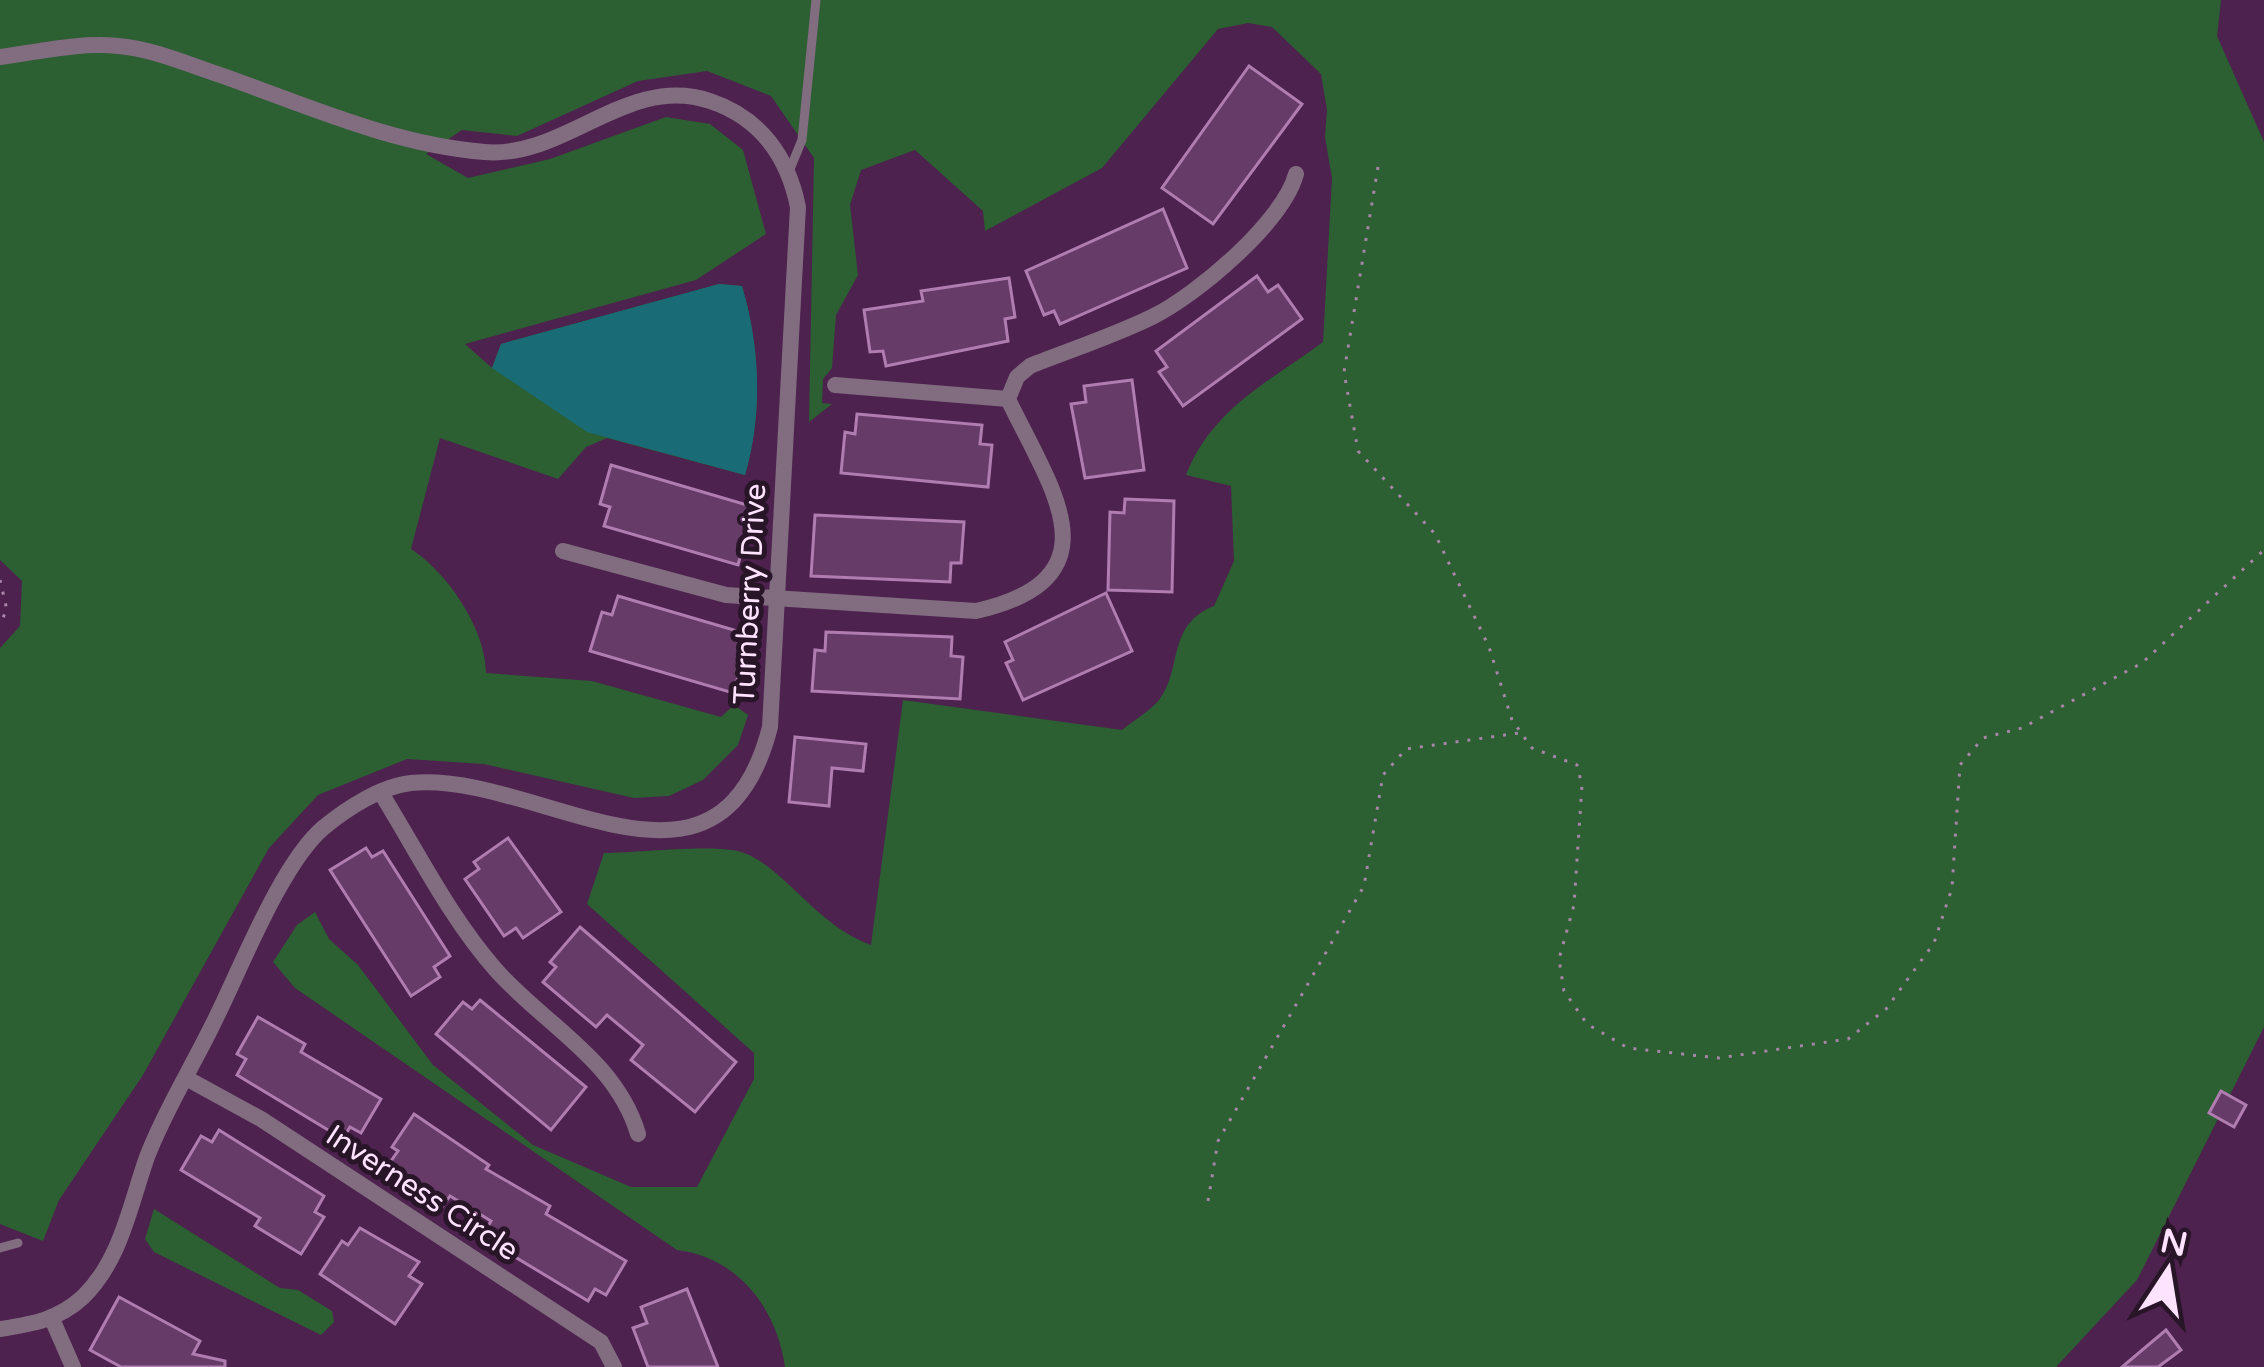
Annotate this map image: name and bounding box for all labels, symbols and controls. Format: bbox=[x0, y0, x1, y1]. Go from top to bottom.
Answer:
street label: Turnberry Drive bbox=[726, 483, 774, 705]
street label: Inverness Circle bbox=[319, 1117, 525, 1269]
north arrow bbox=[2108, 1211, 2228, 1331]
text: N bbox=[2157, 1221, 2191, 1265]

